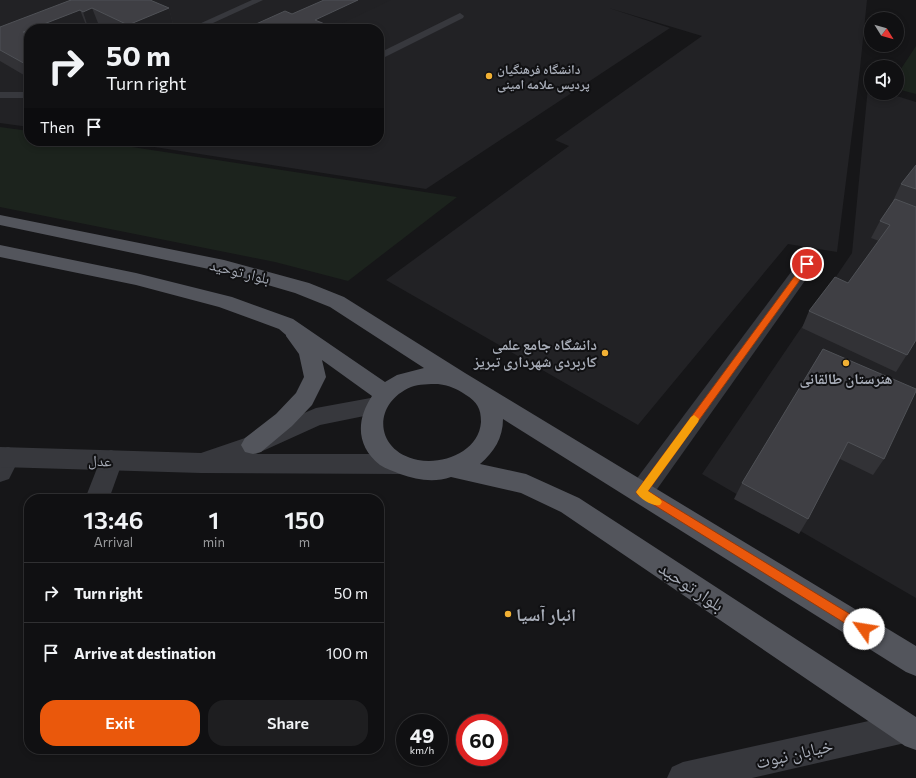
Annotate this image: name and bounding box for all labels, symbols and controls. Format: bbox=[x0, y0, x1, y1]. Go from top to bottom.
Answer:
north arrow bbox=[864, 12, 904, 52]
map controls bbox=[864, 12, 904, 100]
text: 50 m bbox=[106, 38, 171, 72]
icon: right bbox=[40, 40, 92, 92]
button: sound bbox=[864, 60, 904, 100]
place label: دانشگاه فرهنگیان پردیس علامه امینی bbox=[497, 61, 590, 93]
marker: دانشگاه فرهنگیان پردیس علامه امینی bbox=[484, 71, 494, 81]
text: Turn right bbox=[106, 72, 186, 94]
icon: arrive bbox=[83, 116, 105, 138]
text: Then bbox=[40, 118, 75, 136]
pin bbox=[790, 247, 824, 281]
icon: arrive bbox=[796, 253, 818, 275]
street label: بلوار توحید bbox=[208, 255, 272, 288]
place label: دانشگاه جامع علمی کاربردی شهرداری تبریز bbox=[473, 335, 597, 371]
marker: دانشگاه جامع علمی کاربردی شهرداری تبریز bbox=[600, 348, 610, 358]
marker: هنرستان طالقانی bbox=[841, 358, 851, 368]
place label: هنرستان طالقانی bbox=[799, 369, 893, 388]
street label: عدل bbox=[88, 451, 113, 471]
text: 13:46 bbox=[83, 505, 143, 534]
text: 1 bbox=[208, 505, 219, 534]
text: 150 bbox=[284, 505, 325, 534]
text: Arrival bbox=[94, 534, 133, 550]
text: min bbox=[203, 534, 225, 550]
text: m bbox=[299, 534, 310, 550]
street label: بلوار توحید bbox=[655, 556, 729, 616]
icon: right bbox=[40, 582, 62, 604]
text: Turn right bbox=[74, 584, 143, 602]
text: 50 m bbox=[334, 584, 368, 602]
place label: انبار آسیا bbox=[516, 603, 576, 626]
position arrow bbox=[843, 608, 885, 650]
marker: انبار آسیا bbox=[503, 609, 513, 619]
icon: arrive bbox=[40, 642, 62, 664]
text: Arrive at destination bbox=[74, 644, 216, 662]
text: 100 m bbox=[326, 644, 368, 662]
button: Exit bbox=[40, 700, 200, 746]
button: Share bbox=[208, 700, 368, 746]
speed limit sign: 60 bbox=[456, 714, 508, 766]
text: 49 bbox=[410, 723, 434, 747]
street label: خیابان نبوت bbox=[753, 733, 835, 774]
text: km/h bbox=[410, 744, 434, 756]

